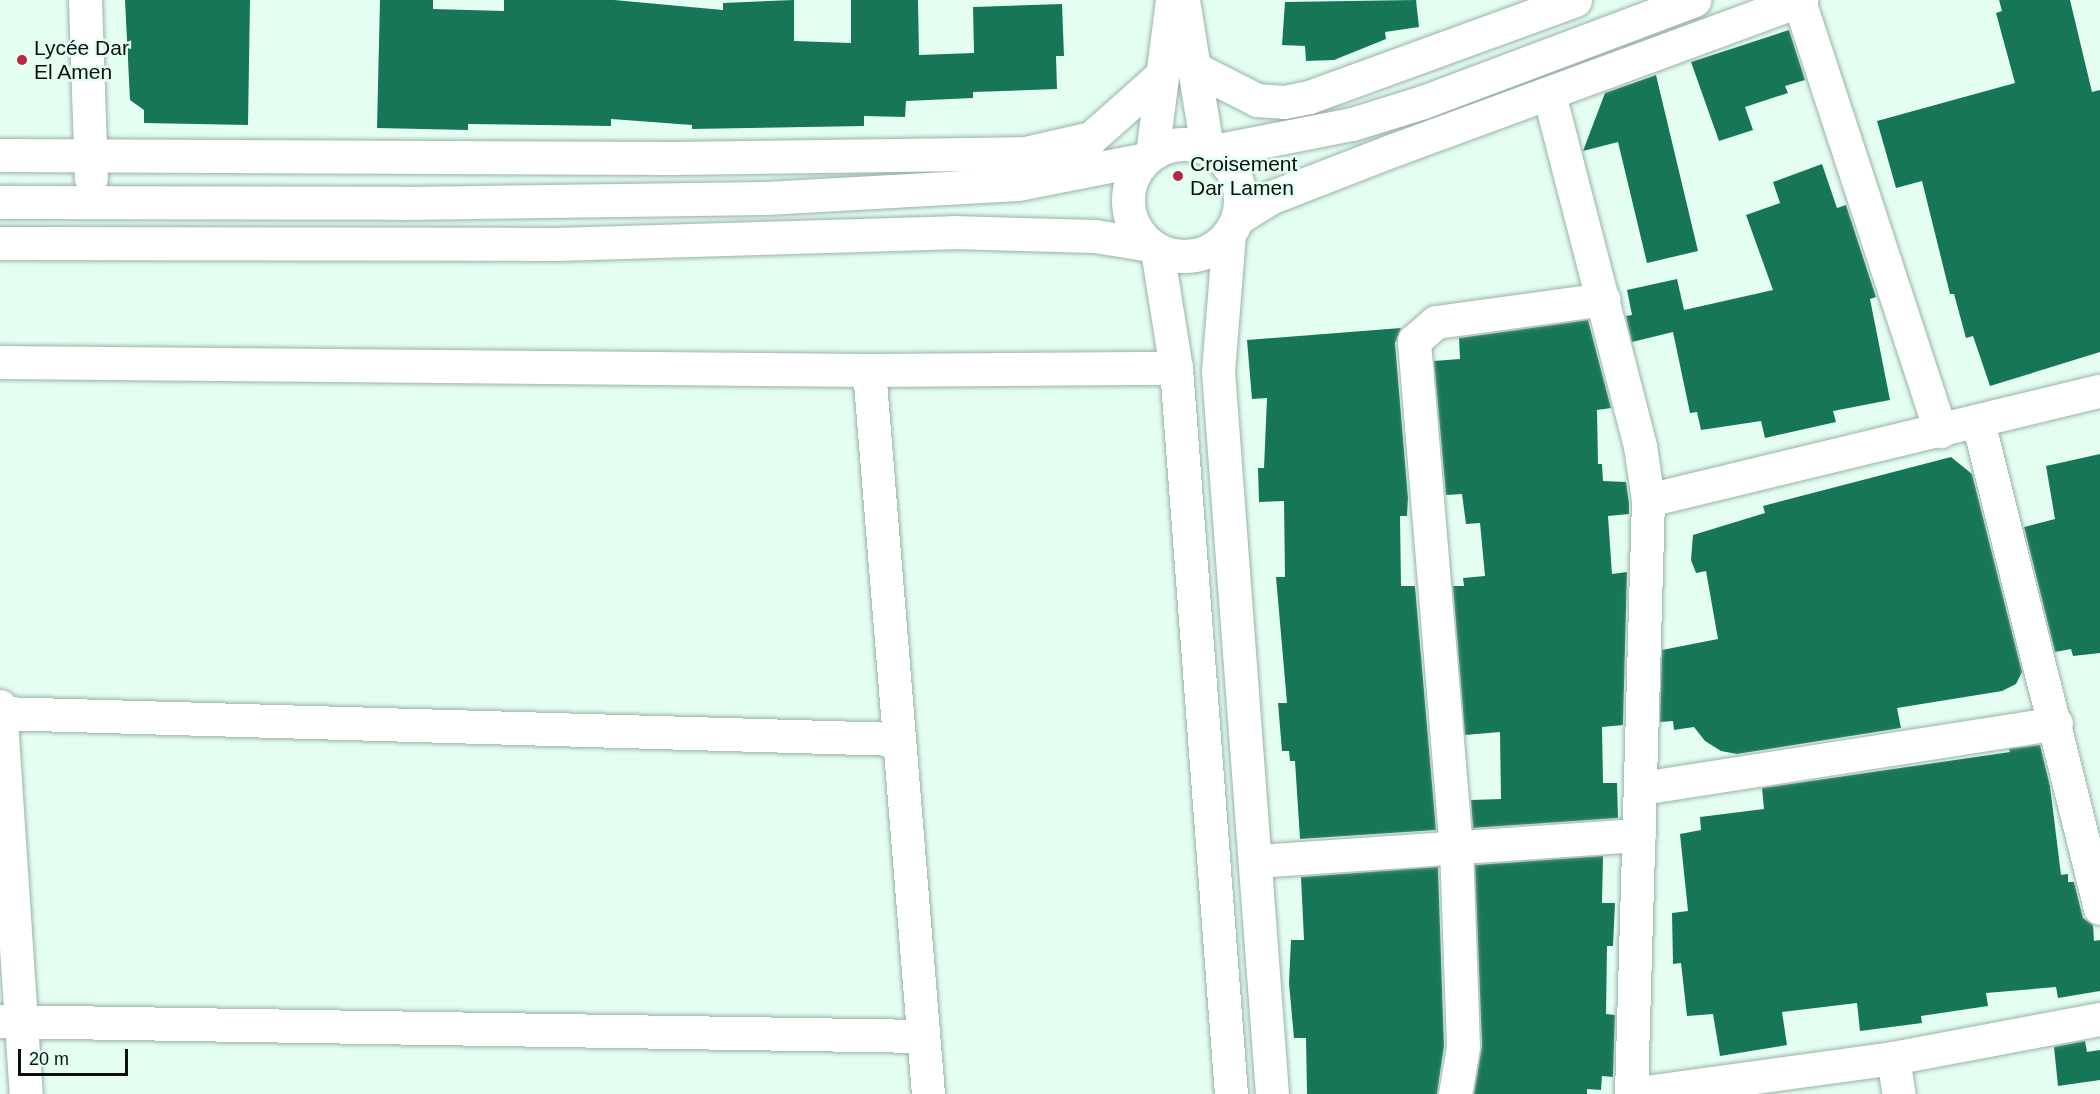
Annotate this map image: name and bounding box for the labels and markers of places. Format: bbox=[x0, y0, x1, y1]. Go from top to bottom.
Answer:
place label: Lycée Dar El Amen bbox=[34, 35, 129, 85]
marker: Lycée Dar El Amen bbox=[15, 53, 29, 67]
place label: Croisement Dar Lamen bbox=[1190, 151, 1297, 201]
marker: Croisement Dar Lamen bbox=[1171, 169, 1185, 183]

